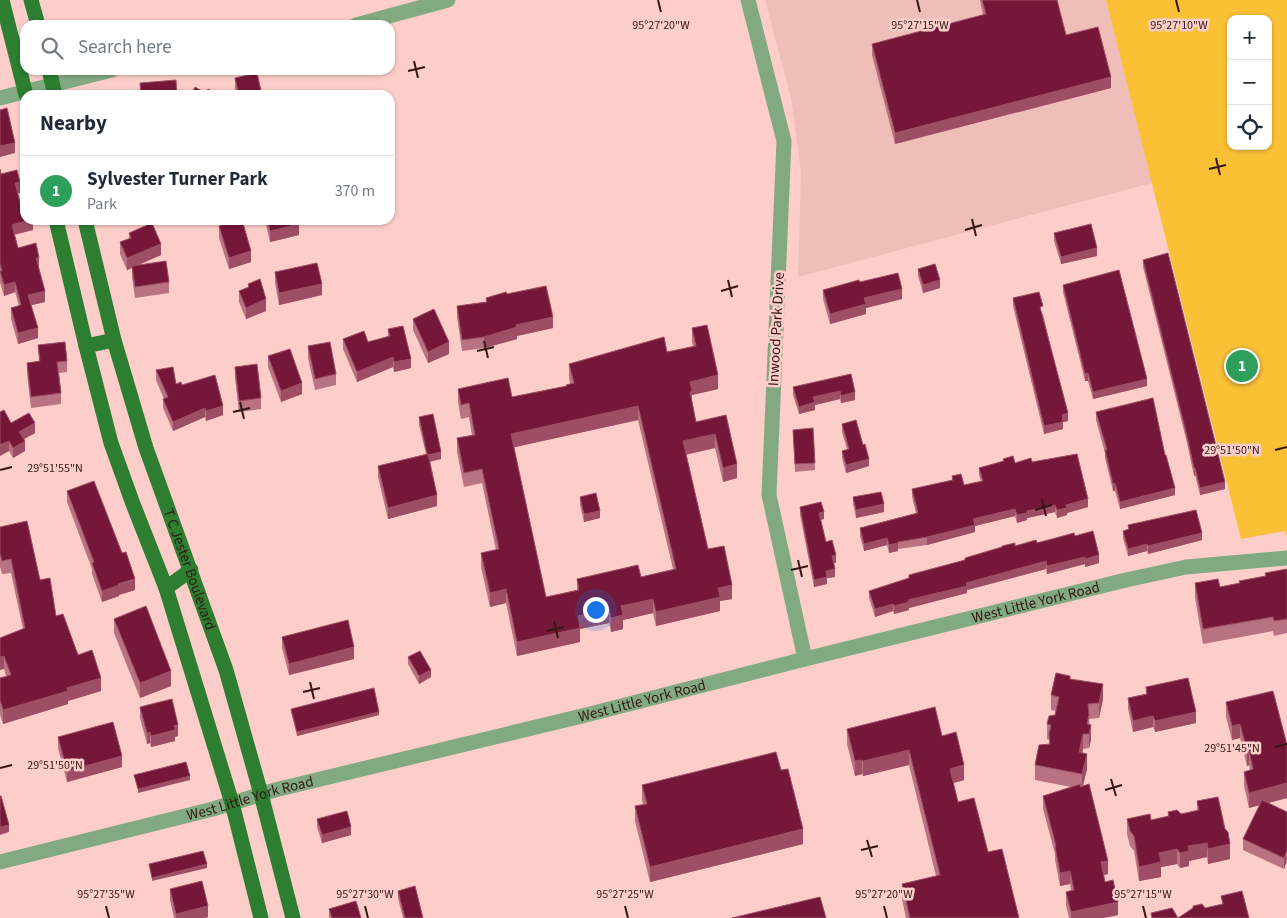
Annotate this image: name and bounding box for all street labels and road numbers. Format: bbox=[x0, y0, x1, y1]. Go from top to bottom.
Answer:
street label: Inwood Park Drive bbox=[763, 272, 790, 387]
street label: T C Jester Boulevard bbox=[158, 506, 221, 633]
street label: West Little York Road bbox=[970, 577, 1102, 629]
street label: West Little York Road bbox=[576, 675, 708, 728]
street label: West Little York Road bbox=[184, 771, 316, 826]

